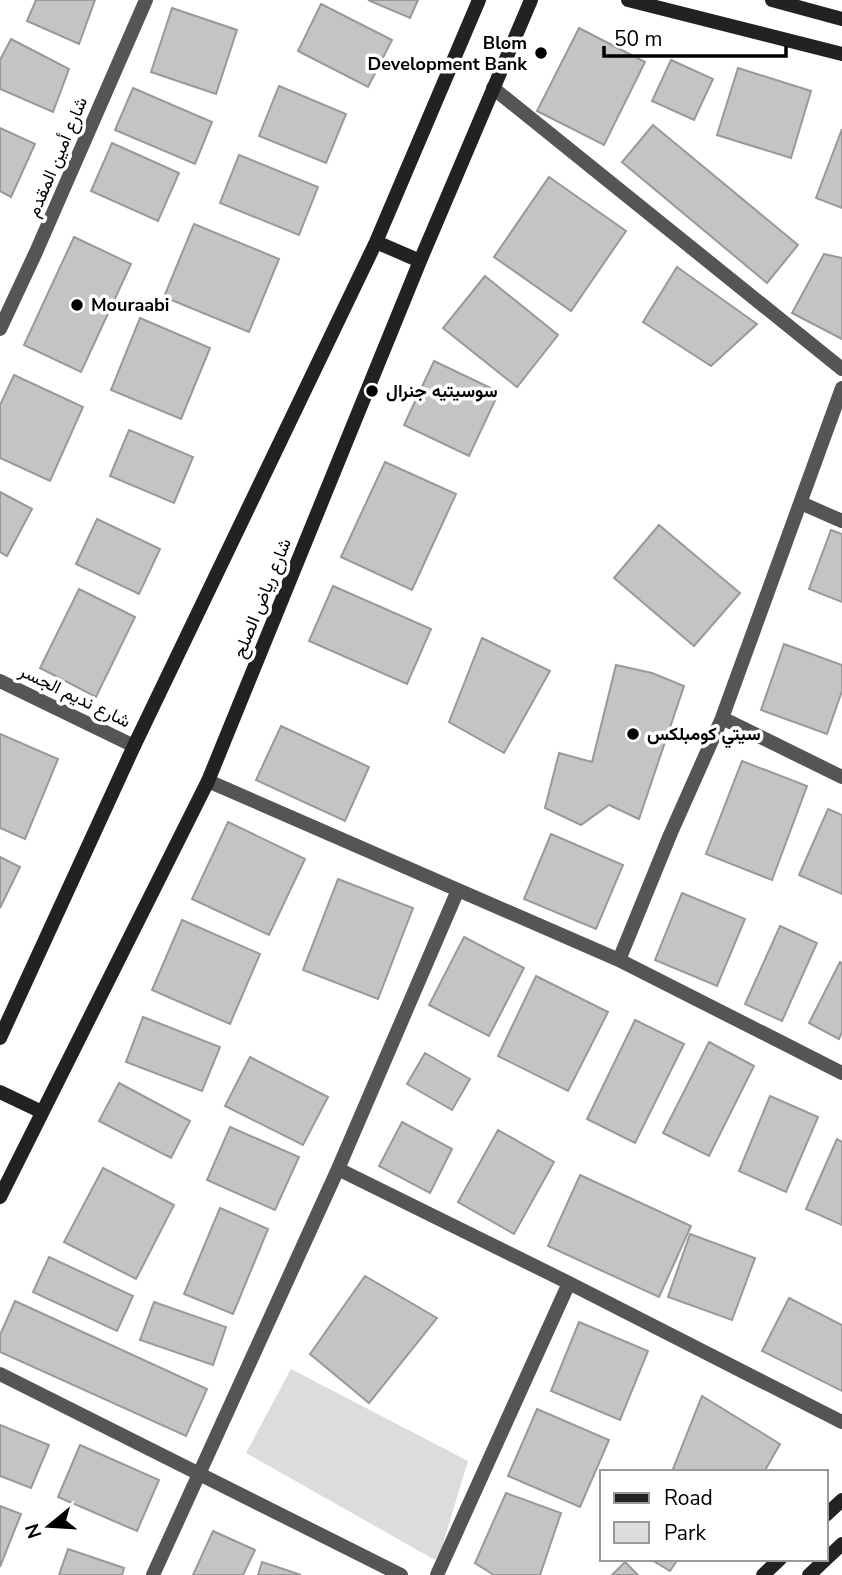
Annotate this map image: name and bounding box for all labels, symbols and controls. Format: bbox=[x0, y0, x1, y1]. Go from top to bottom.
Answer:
scale bar bbox=[604, 14, 786, 58]
text: 50 m bbox=[614, 25, 663, 53]
place label: Blom Development Bank bbox=[368, 31, 527, 76]
marker: Blom Development Bank bbox=[533, 45, 549, 61]
street label: شارع أمين المقدم bbox=[21, 93, 93, 221]
place label: Mouraabi bbox=[91, 293, 169, 317]
marker: Mouraabi bbox=[69, 297, 85, 313]
place label: سوسيتيه جنرال bbox=[386, 379, 498, 403]
marker: سوسيتيه جنرال bbox=[364, 383, 380, 399]
street label: شارع رياض الصلح bbox=[227, 534, 297, 662]
street label: شارع نديم الجسر bbox=[14, 658, 135, 733]
place label: سيتي كومبلكس bbox=[647, 722, 761, 749]
marker: سيتي كومبلكس bbox=[625, 726, 641, 742]
legend bbox=[600, 1470, 828, 1561]
text: Road bbox=[664, 1484, 713, 1512]
north arrow bbox=[14, 1491, 84, 1561]
text: Park bbox=[664, 1519, 706, 1547]
text: N bbox=[19, 1520, 48, 1542]

